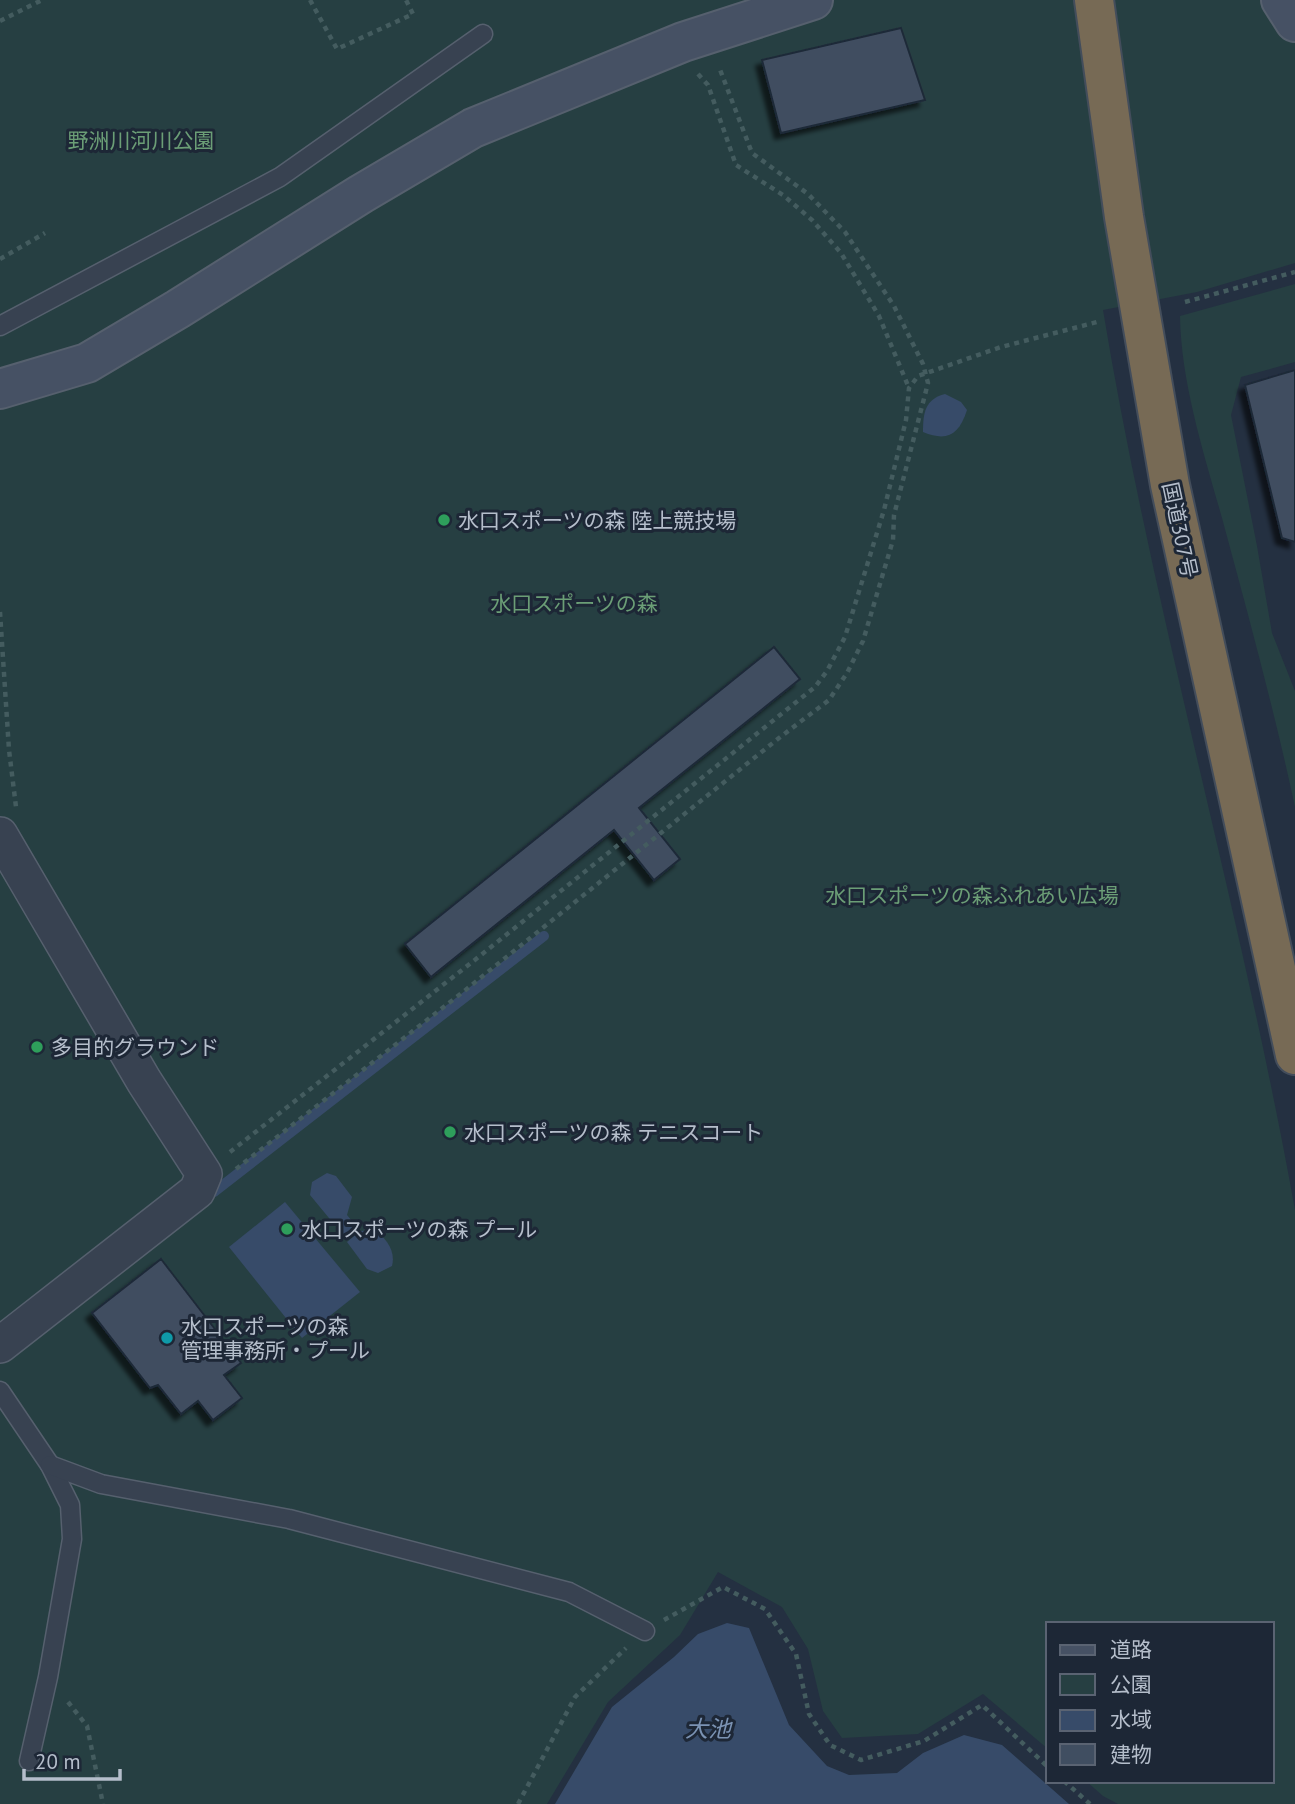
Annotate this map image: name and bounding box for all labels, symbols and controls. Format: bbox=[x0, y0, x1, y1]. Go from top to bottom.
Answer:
park label: 野洲川河川公園 bbox=[68, 127, 215, 154]
street label: 国道307号 bbox=[1157, 480, 1203, 580]
place label: 水口スポーツの森 陸上競技場 bbox=[458, 507, 736, 534]
marker: 水口スポーツの森 陸上競技場 bbox=[436, 512, 452, 528]
park label: 水口スポーツの森 bbox=[490, 590, 658, 617]
park label: 水口スポーツの森ふれあい広場 bbox=[825, 882, 1119, 909]
place label: 多目的グラウンド bbox=[51, 1034, 219, 1061]
marker: 多目的グラウンド bbox=[29, 1039, 45, 1055]
place label: 水口スポーツの森 テニスコート bbox=[464, 1119, 763, 1146]
marker: 水口スポーツの森 テニスコート bbox=[442, 1124, 458, 1140]
place label: 水口スポーツの森 プール bbox=[301, 1216, 537, 1243]
marker: 水口スポーツの森 プール bbox=[279, 1221, 295, 1237]
place label: 水口スポーツの森 管理事務所・プール bbox=[181, 1313, 370, 1364]
marker: 水口スポーツの森 管理事務所・プール bbox=[159, 1330, 175, 1346]
legend bbox=[1046, 1622, 1274, 1783]
text: 道路 bbox=[1110, 1636, 1152, 1663]
text: 公園 bbox=[1110, 1671, 1152, 1698]
text: 水域 bbox=[1110, 1706, 1152, 1733]
water label: 大池 bbox=[685, 1714, 733, 1743]
scale bar bbox=[24, 1738, 121, 1782]
text: 建物 bbox=[1110, 1741, 1152, 1768]
text: 20 m bbox=[35, 1748, 81, 1775]

